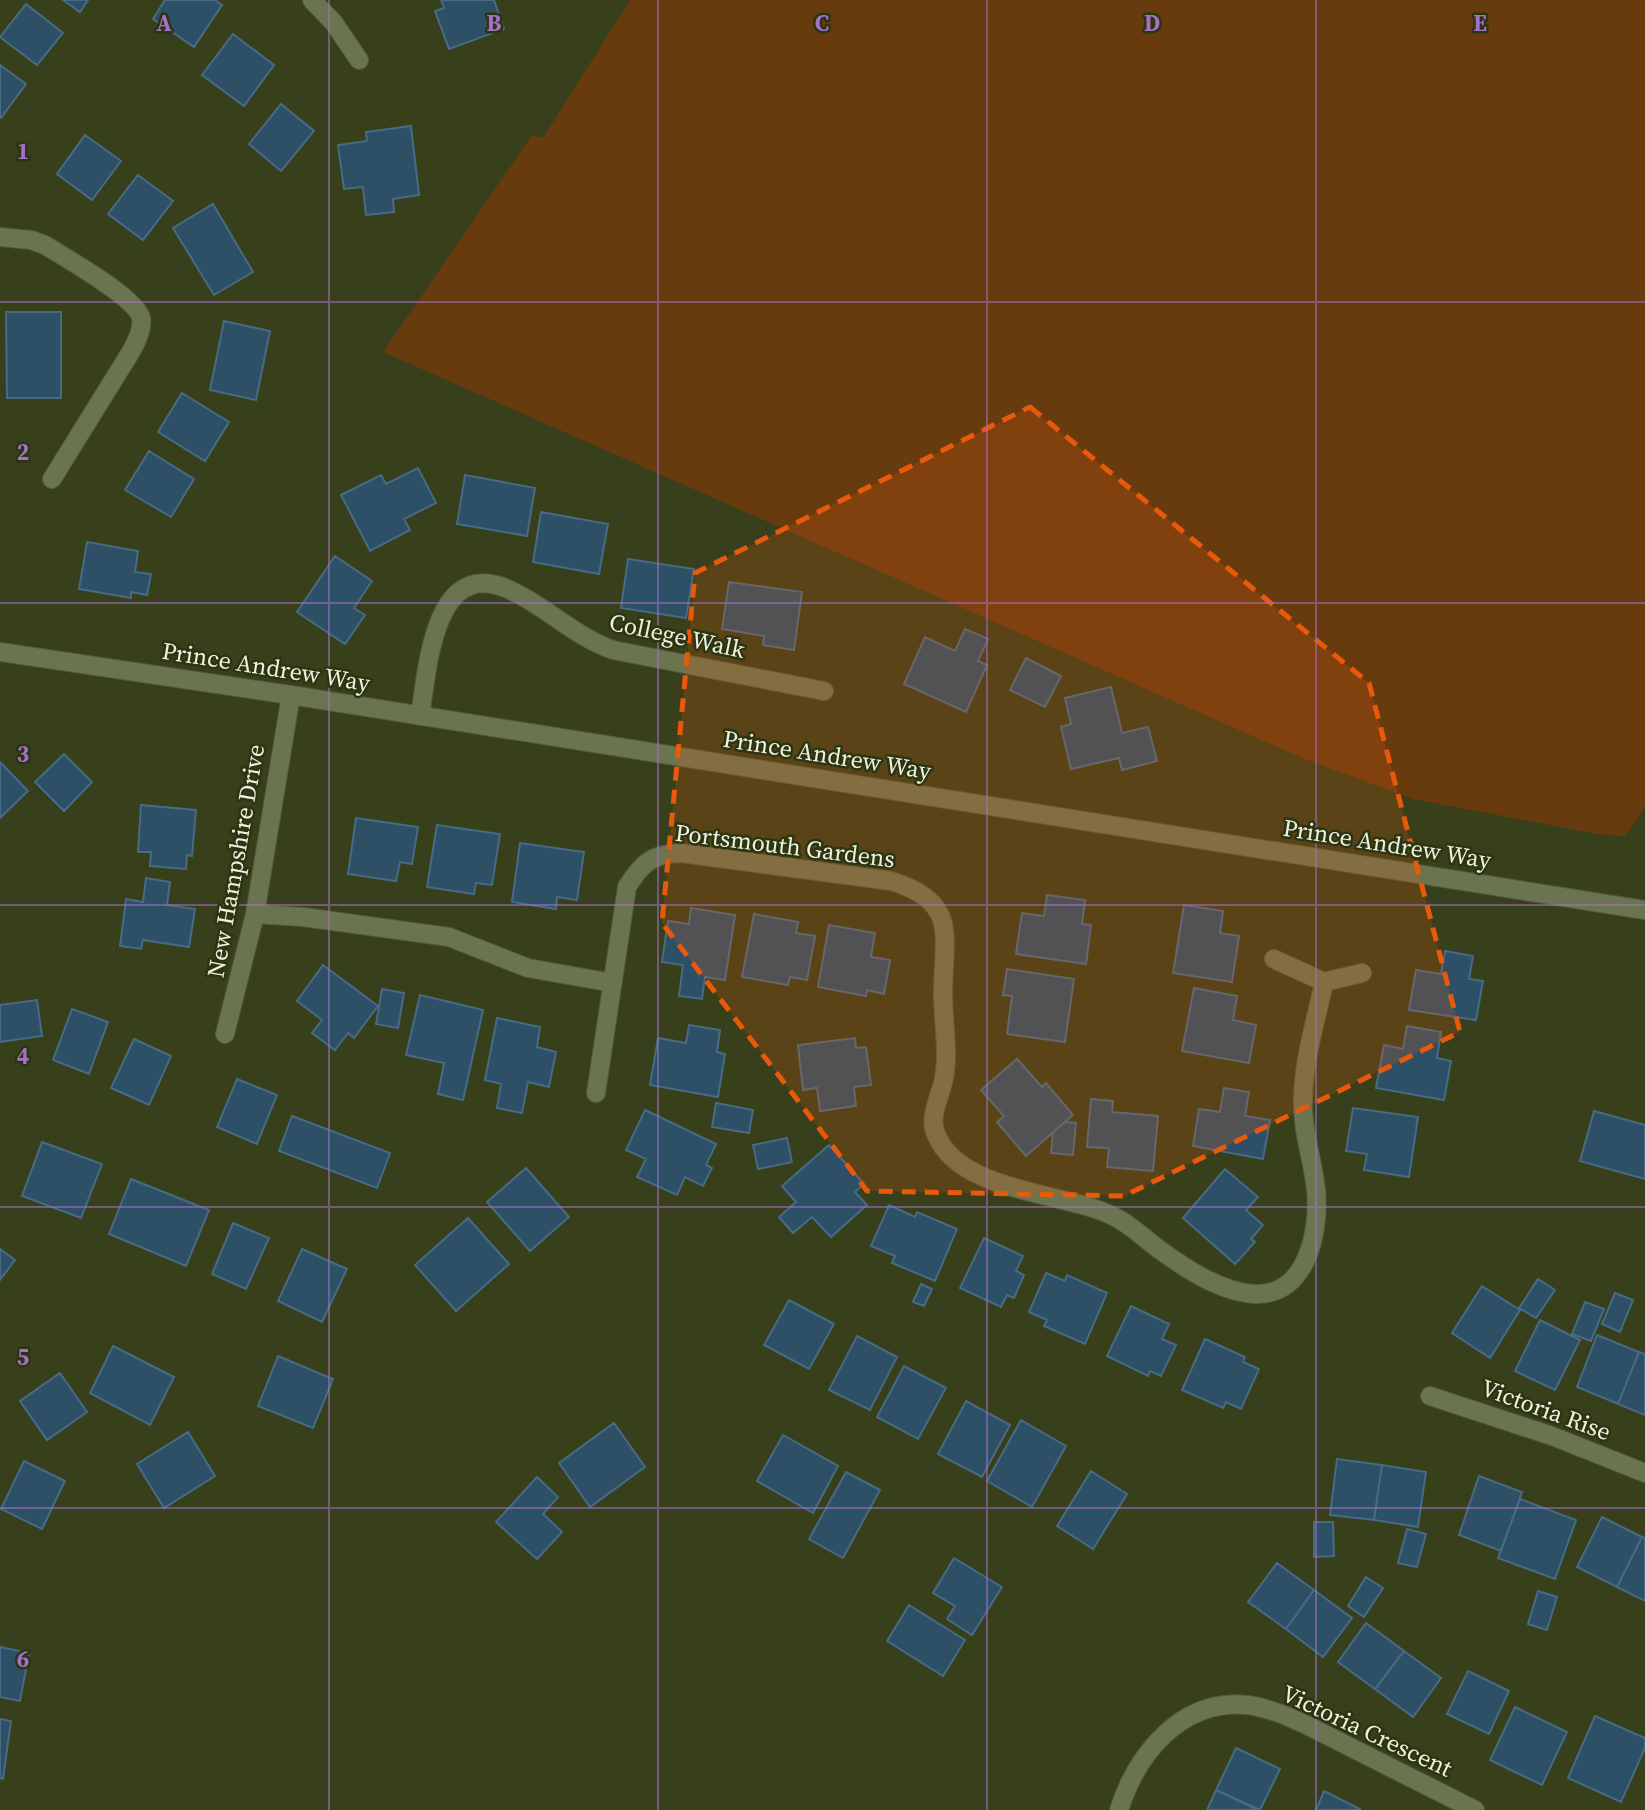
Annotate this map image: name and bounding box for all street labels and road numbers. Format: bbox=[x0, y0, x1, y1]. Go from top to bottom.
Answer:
street label: College Walk bbox=[606, 605, 749, 666]
street label: Prince Andrew Way bbox=[160, 634, 373, 699]
street label: Prince Andrew Way bbox=[721, 722, 934, 787]
street label: New Hampshire Drive bbox=[199, 742, 272, 980]
street label: Prince Andrew Way bbox=[1281, 811, 1494, 876]
street label: Portsmouth Gardens bbox=[673, 816, 897, 875]
street label: Victoria Rise bbox=[1477, 1371, 1616, 1448]
street label: Victoria Crescent bbox=[1277, 1677, 1458, 1785]

